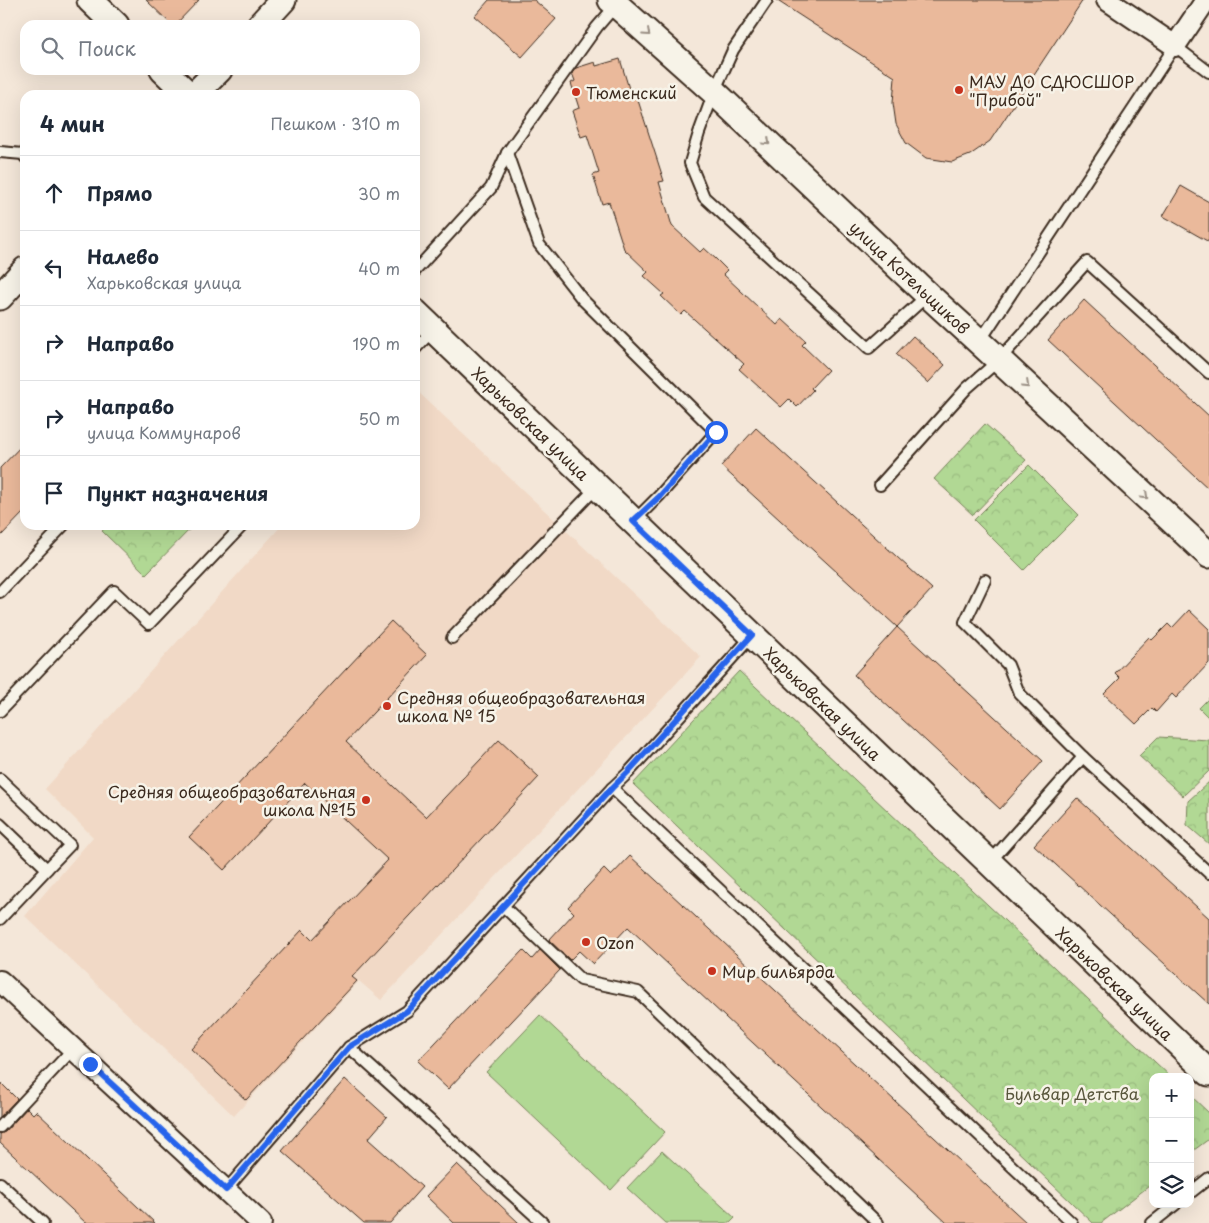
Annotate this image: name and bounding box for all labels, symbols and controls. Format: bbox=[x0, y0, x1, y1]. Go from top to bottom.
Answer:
search box bbox=[20, 20, 420, 75]
one-way arrow bbox=[642, 27, 651, 36]
icon: search bbox=[38, 34, 66, 62]
text: Поиск bbox=[78, 34, 136, 62]
place label: МАУ ДО СДЮСШОР "Прибой" bbox=[969, 69, 1134, 111]
place label: Тюменский bbox=[586, 80, 677, 104]
marker: МАУ ДО СДЮСШОР "Прибой" bbox=[953, 84, 965, 96]
marker: Тюменский bbox=[570, 86, 582, 98]
text: 4 мин bbox=[40, 107, 105, 139]
text: Пешком · 310 m bbox=[271, 111, 400, 135]
one-way arrow bbox=[762, 136, 771, 145]
icon: ahead bbox=[40, 179, 68, 207]
text: Прямо bbox=[87, 179, 152, 207]
text: 30 m bbox=[358, 181, 400, 205]
street label: улица Котельщиков bbox=[844, 215, 976, 339]
text: Налево bbox=[87, 242, 159, 270]
icon: left bbox=[40, 254, 68, 282]
text: 40 m bbox=[358, 256, 400, 280]
text: Харьковская улица bbox=[87, 270, 241, 294]
icon: right bbox=[40, 329, 68, 357]
text: Направо bbox=[87, 329, 174, 357]
text: 190 m bbox=[352, 331, 400, 355]
street label: Харьковская улица bbox=[467, 361, 595, 485]
one-way arrow bbox=[1020, 379, 1029, 388]
text: Направо bbox=[87, 392, 174, 420]
icon: right bbox=[40, 404, 68, 432]
text: 50 m bbox=[359, 406, 400, 430]
text: улица Коммунаров bbox=[87, 420, 241, 444]
route start bbox=[705, 421, 728, 444]
icon: arrive bbox=[40, 479, 68, 507]
text: Пункт назначения bbox=[87, 479, 268, 507]
one-way arrow bbox=[1139, 490, 1148, 499]
street label: Харьковская улица bbox=[759, 641, 887, 765]
place label: Средняя общеобразовательная школа № 15 bbox=[397, 685, 645, 727]
marker: Средняя общеобразовательная школа № 15 bbox=[381, 700, 393, 712]
place label: Средняя общеобразовательная школа №15 bbox=[108, 779, 356, 821]
marker: Средняя общеобразовательная школа №15 bbox=[360, 794, 372, 806]
street label: Харьковская улица bbox=[1051, 921, 1179, 1045]
place label: Ozon bbox=[596, 930, 634, 954]
marker: Ozon bbox=[580, 936, 592, 948]
place label: Мир бильярда bbox=[722, 959, 835, 983]
marker: Мир бильярда bbox=[706, 965, 718, 977]
route end bbox=[79, 1053, 102, 1076]
map controls bbox=[1149, 1073, 1194, 1208]
button: + bbox=[1149, 1073, 1194, 1118]
park label: Бульвар Детства bbox=[1005, 1081, 1139, 1105]
button: − bbox=[1149, 1118, 1194, 1163]
button: layers bbox=[1149, 1163, 1194, 1208]

